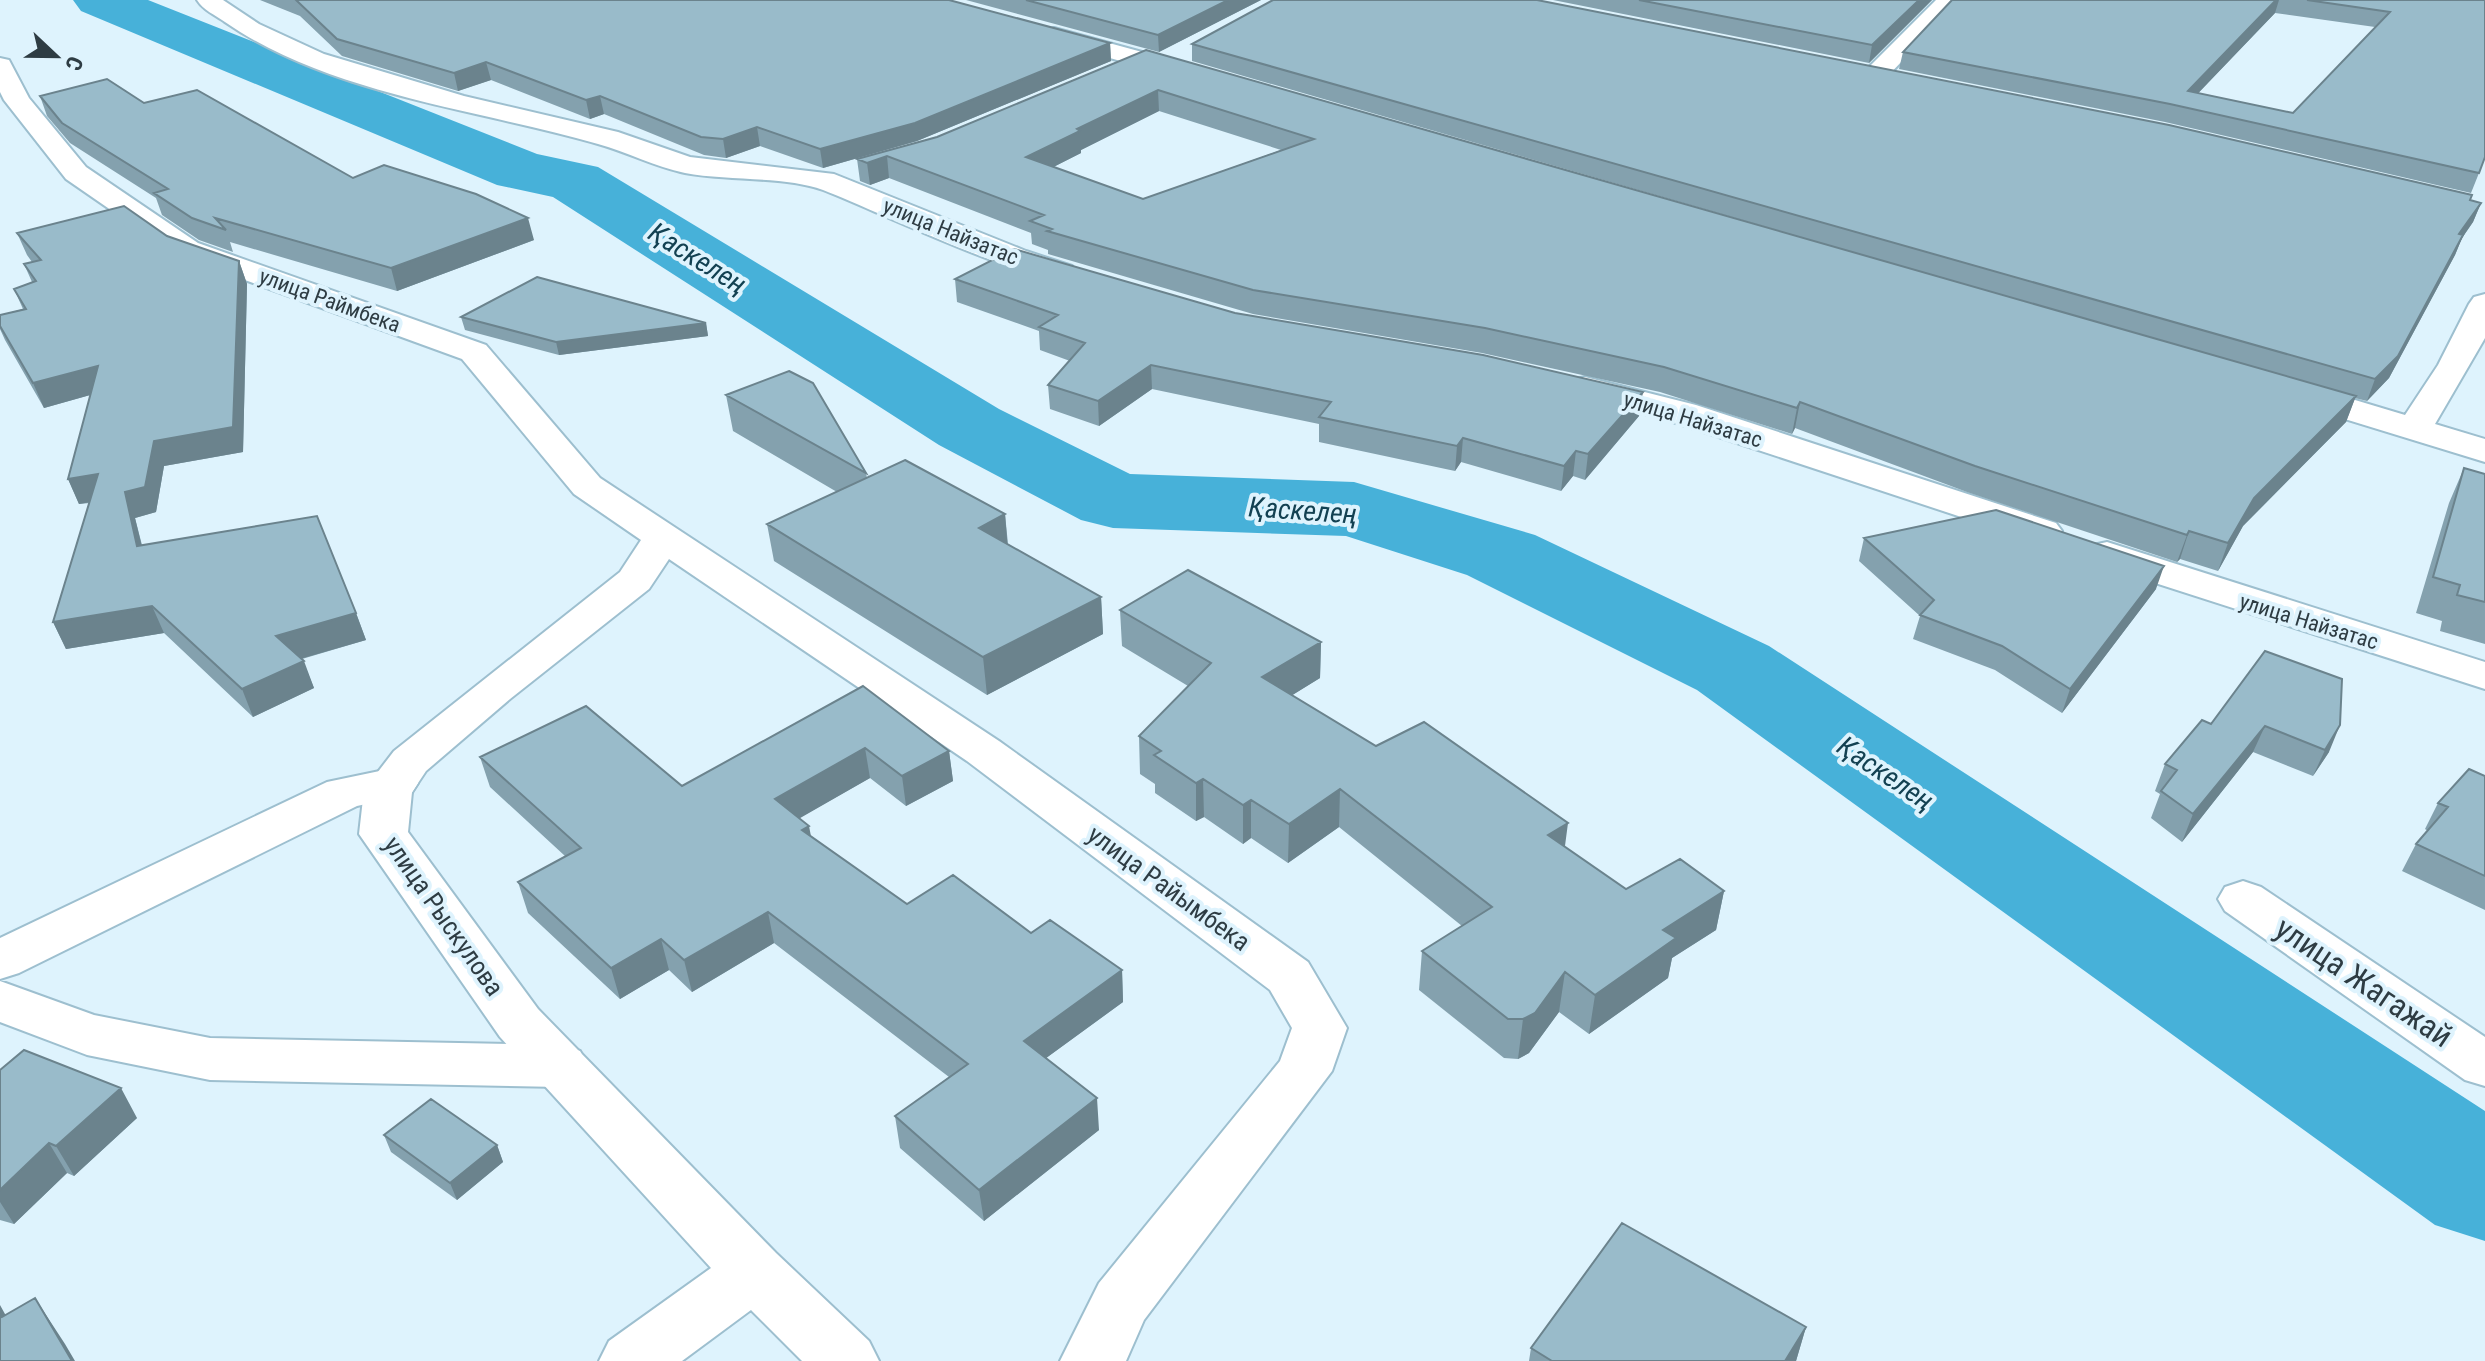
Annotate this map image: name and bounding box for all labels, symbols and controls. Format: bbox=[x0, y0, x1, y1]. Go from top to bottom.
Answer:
north arrow bbox=[16, 16, 96, 96]
text: С bbox=[60, 53, 88, 74]
street label: улица Найзатас bbox=[879, 193, 1022, 270]
water label: Қаскелең bbox=[643, 215, 753, 301]
street label: улица Раймбека bbox=[256, 263, 404, 338]
street label: улица Найзатас bbox=[1620, 387, 1765, 452]
water label: Қаскелең bbox=[1247, 490, 1359, 531]
street label: улица Найзатас bbox=[2236, 589, 2381, 654]
water label: Қаскелең bbox=[1831, 729, 1940, 818]
street label: улица Райымбека bbox=[1082, 819, 1256, 957]
street label: улица Рыскулова bbox=[378, 831, 510, 1001]
street label: улица Жагажай bbox=[2268, 909, 2460, 1055]

